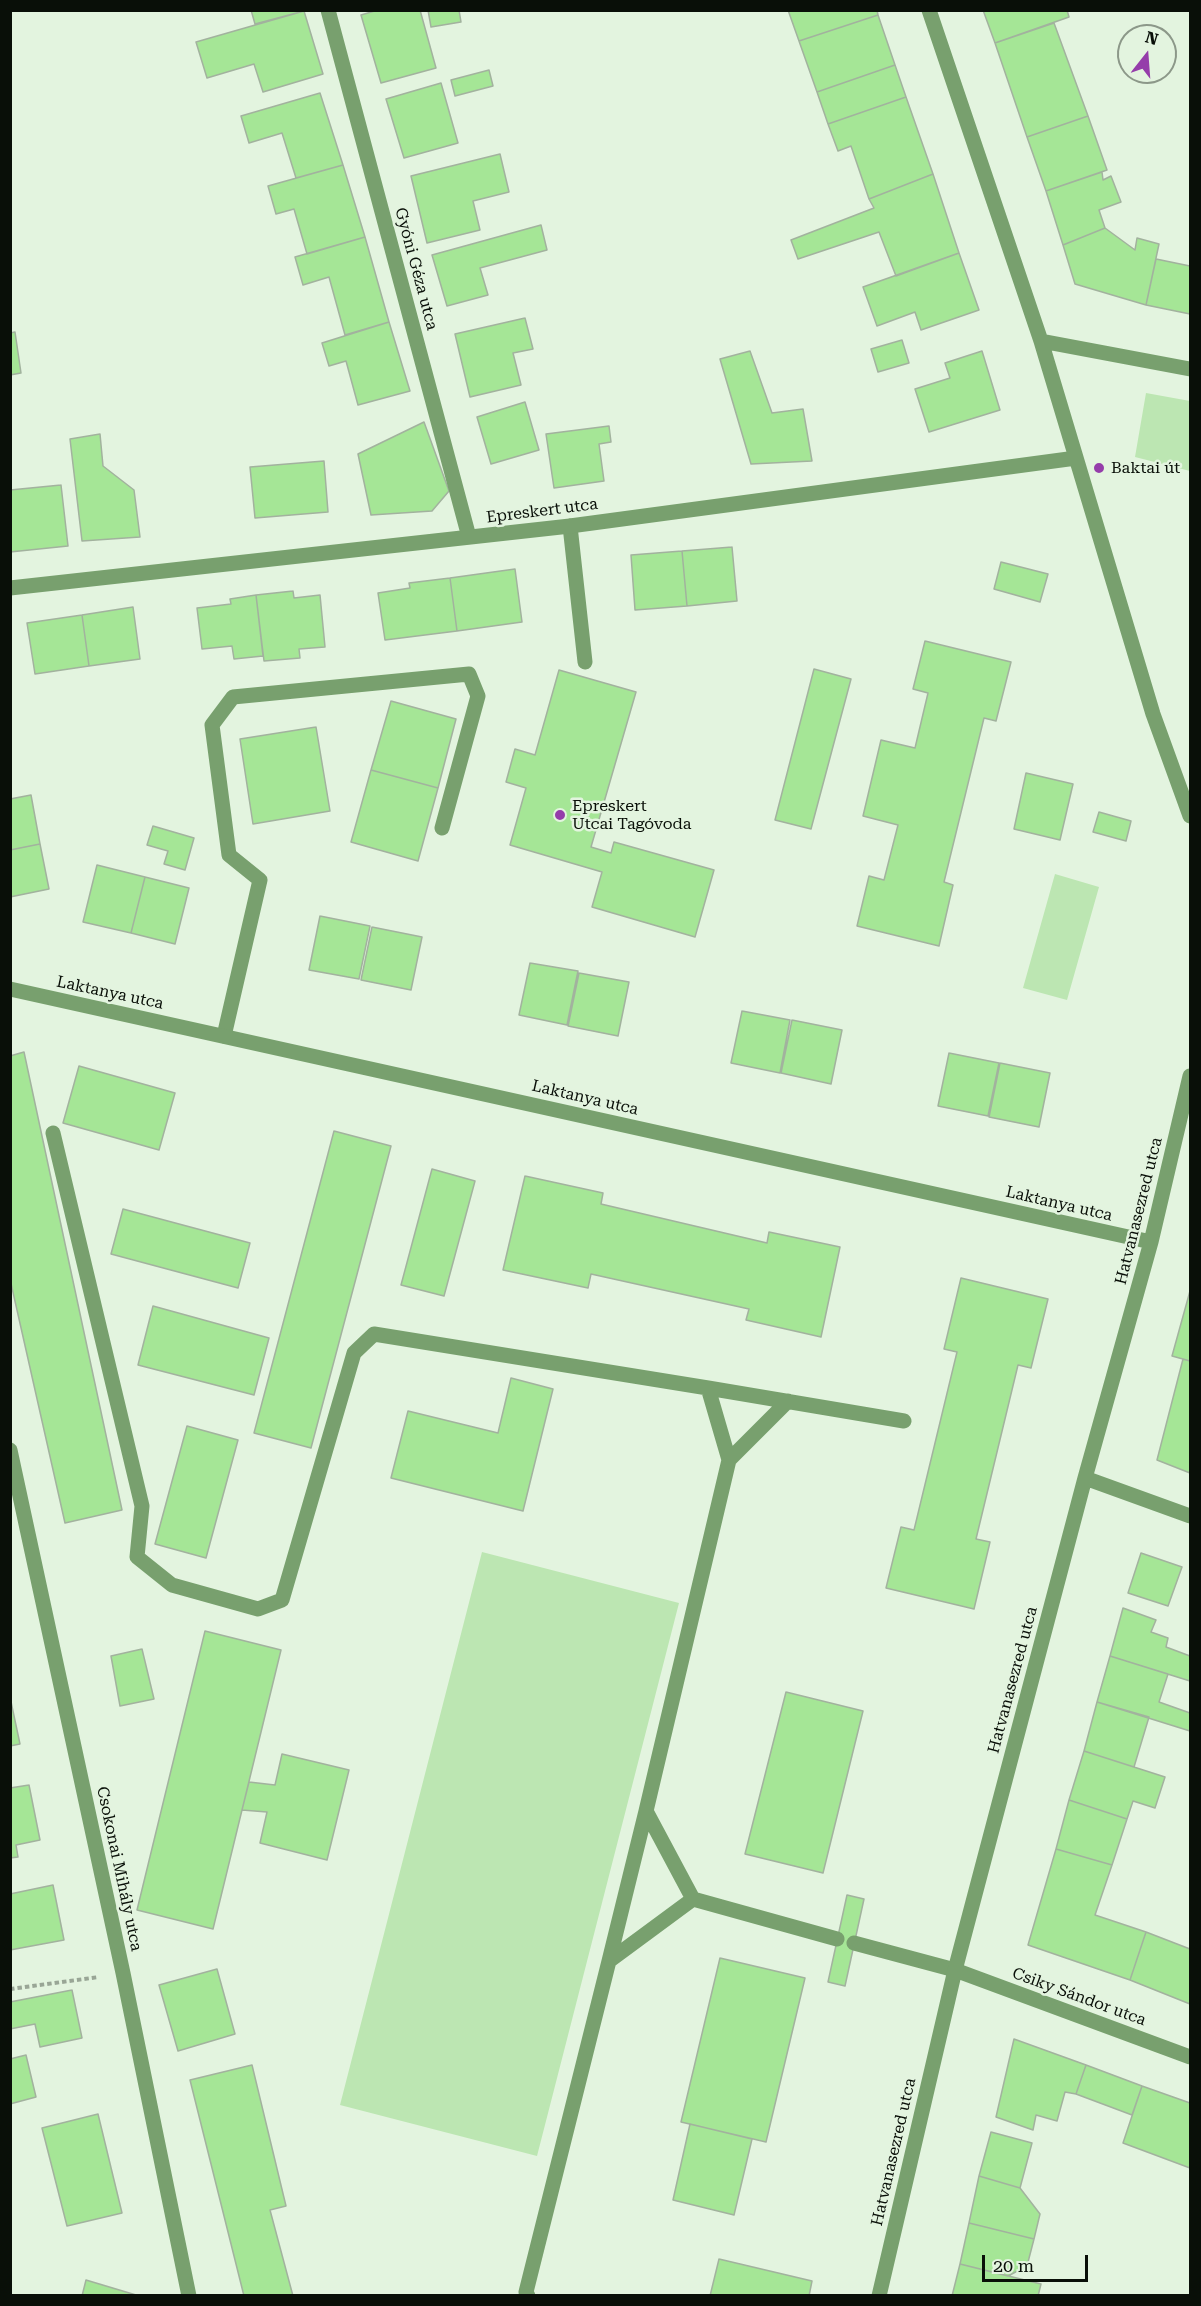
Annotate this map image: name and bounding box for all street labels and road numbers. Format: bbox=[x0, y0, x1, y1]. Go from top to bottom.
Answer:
street label: Gyóni Géza utca bbox=[390, 206, 442, 332]
street label: Epreskert utca bbox=[485, 495, 599, 527]
street label: Laktanya utca bbox=[55, 972, 165, 1014]
street label: Laktanya utca bbox=[530, 1076, 640, 1120]
street label: Hatvanasezred utca bbox=[1111, 1135, 1167, 1287]
street label: Laktanya utca bbox=[1004, 1182, 1114, 1226]
street label: Hatvanasezred utca bbox=[984, 1605, 1042, 1755]
street label: Csokonai Mihály utca bbox=[92, 1785, 146, 1953]
street label: Csiky Sándor utca bbox=[1009, 1964, 1149, 2030]
street label: Hatvanasezred utca bbox=[868, 2076, 920, 2228]

